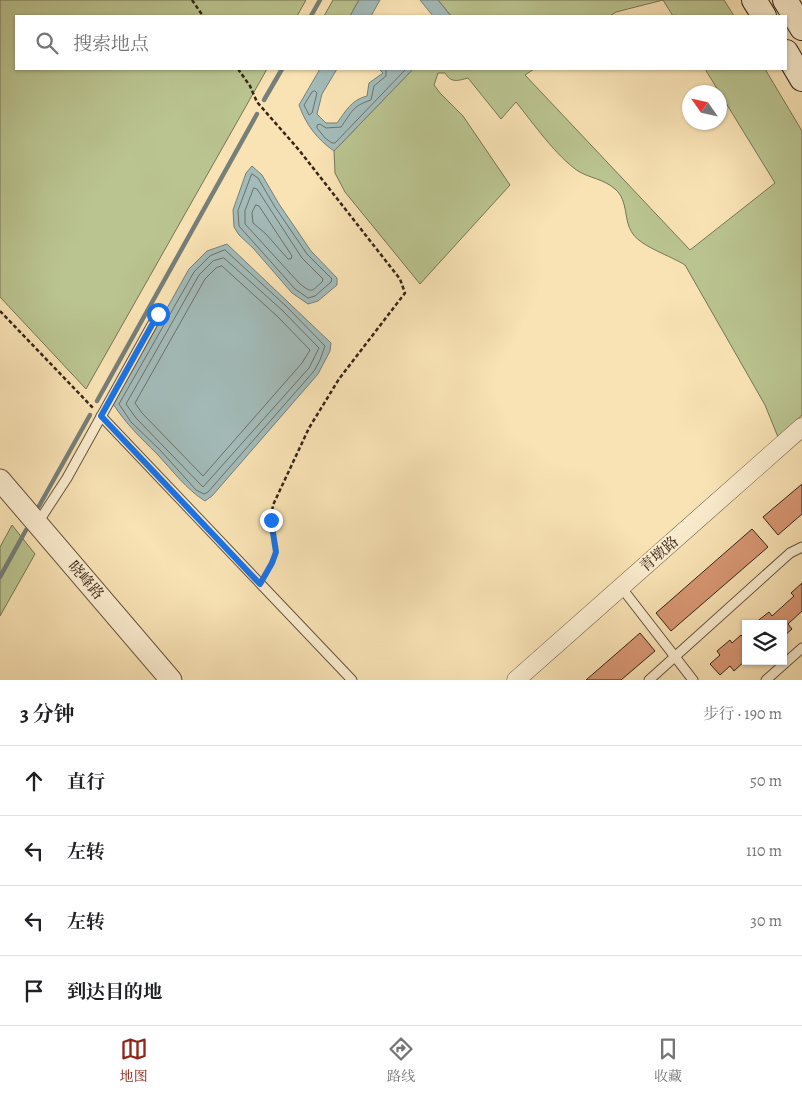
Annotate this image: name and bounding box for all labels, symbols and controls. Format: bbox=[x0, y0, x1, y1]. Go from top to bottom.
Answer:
search box bbox=[15, 15, 787, 70]
icon: search bbox=[33, 29, 61, 57]
text: 搜索地点 bbox=[73, 31, 149, 57]
north arrow bbox=[682, 85, 727, 130]
route start bbox=[147, 303, 170, 326]
route end bbox=[260, 509, 283, 532]
street label: 青墩路 bbox=[635, 532, 683, 576]
street label: 晓峰路 bbox=[64, 556, 108, 604]
map controls bbox=[742, 620, 787, 665]
button: layers bbox=[742, 620, 787, 665]
text: 3 分钟 bbox=[20, 700, 75, 728]
text: 步行 · 190 m bbox=[703, 703, 782, 725]
icon: ahead bbox=[20, 767, 48, 795]
text: 直行 bbox=[67, 769, 105, 795]
text: 50 m bbox=[750, 770, 782, 792]
icon: left bbox=[20, 837, 48, 865]
text: 左转 bbox=[67, 839, 105, 865]
text: 110 m bbox=[746, 840, 782, 862]
icon: left bbox=[20, 907, 48, 935]
text: 左转 bbox=[67, 909, 105, 935]
text: 30 m bbox=[750, 910, 782, 932]
icon: arrive bbox=[20, 977, 48, 1005]
text: 到达目的地 bbox=[67, 979, 162, 1005]
tab: 地图 bbox=[120, 1035, 148, 1086]
tab: 路线 bbox=[387, 1035, 415, 1086]
tab: 收藏 bbox=[654, 1035, 682, 1086]

